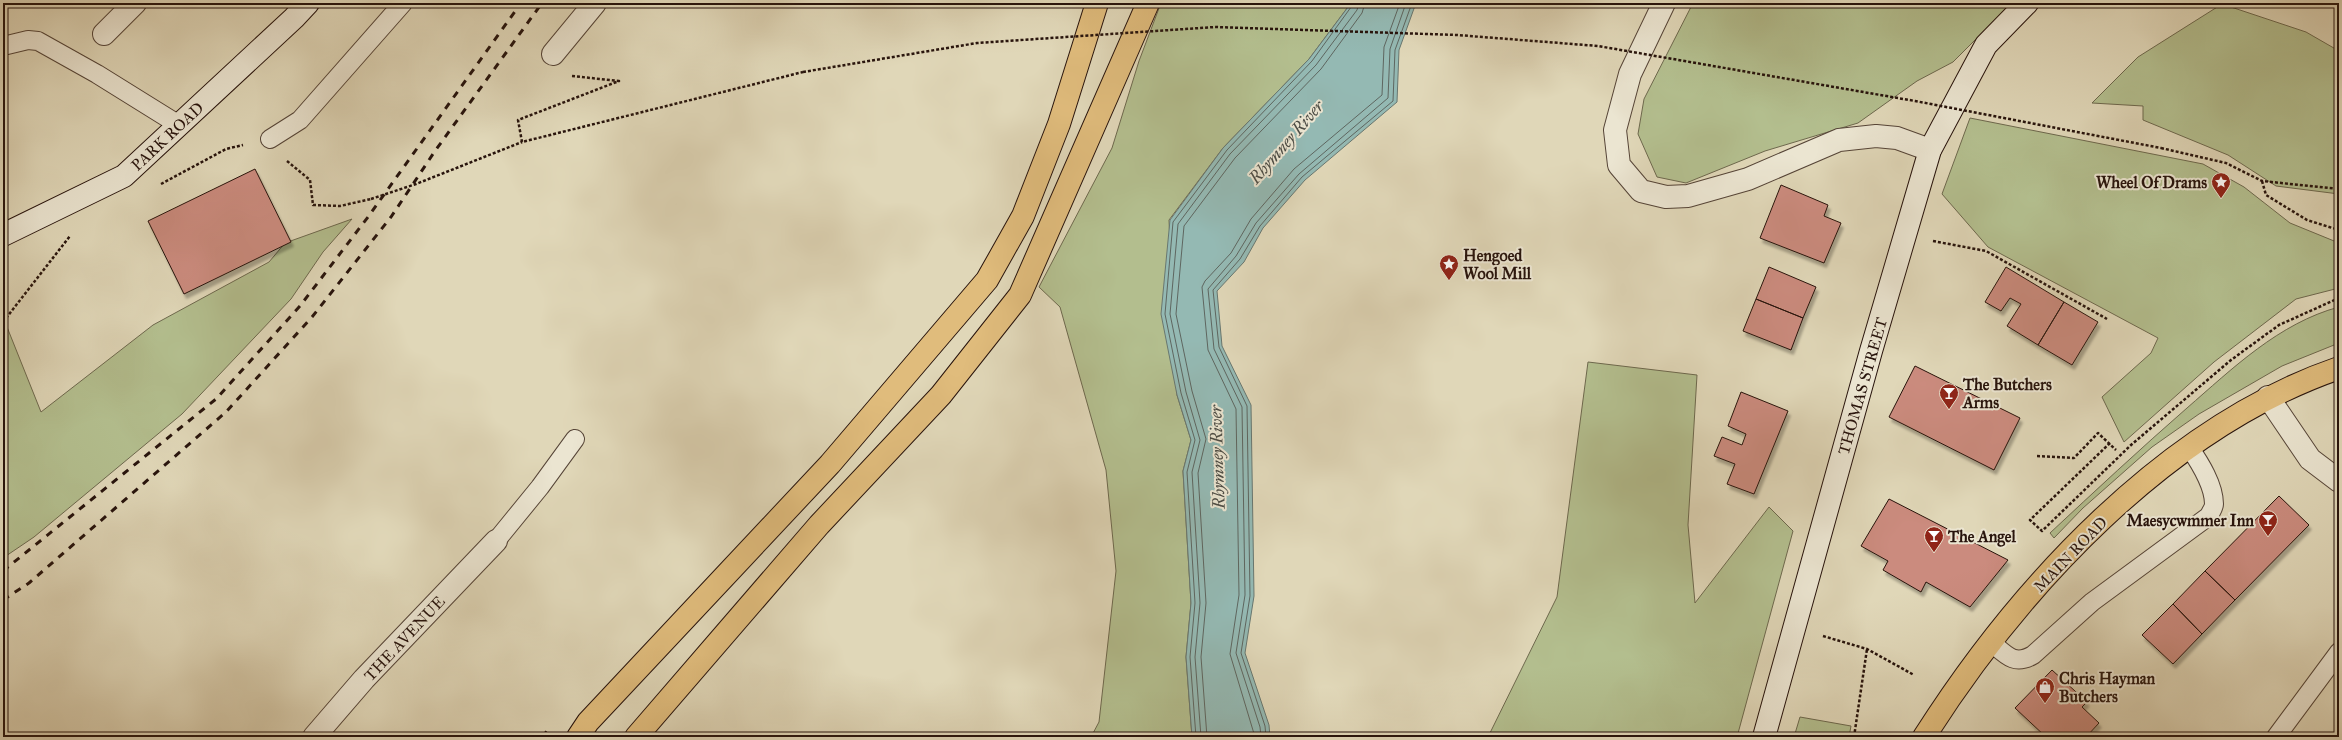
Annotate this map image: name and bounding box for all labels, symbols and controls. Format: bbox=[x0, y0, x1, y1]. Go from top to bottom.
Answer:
water label: Rhymney River bbox=[1244, 96, 1329, 189]
street label: PARK ROAD bbox=[127, 98, 207, 175]
place icon: Wheel Of Drams bbox=[2210, 171, 2232, 199]
place label: Wheel Of Drams bbox=[2096, 173, 2207, 192]
place label: Hengoed Wool Mill bbox=[1463, 246, 1532, 283]
place icon: Hengoed Wool Mill bbox=[1438, 253, 1460, 281]
street label: THOMAS STREET bbox=[1834, 315, 1891, 457]
place label: The Butchers Arms bbox=[1962, 375, 2052, 412]
bar icon: The Butchers Arms bbox=[1938, 382, 1960, 410]
water label: Rhymney River bbox=[1205, 404, 1230, 510]
bar icon: Maesycwmmer Inn bbox=[2257, 509, 2279, 537]
place label: Maesycwmmer Inn bbox=[2127, 511, 2254, 531]
street label: MAIN ROAD bbox=[2030, 513, 2111, 596]
bar icon: The Angel bbox=[1923, 525, 1945, 553]
place label: The Angel bbox=[1947, 527, 2016, 547]
street label: THE AVENUE bbox=[360, 592, 449, 685]
place label: Chris Hayman Butchers bbox=[2059, 669, 2156, 706]
shop icon: Chris Hayman Butchers bbox=[2034, 676, 2056, 704]

